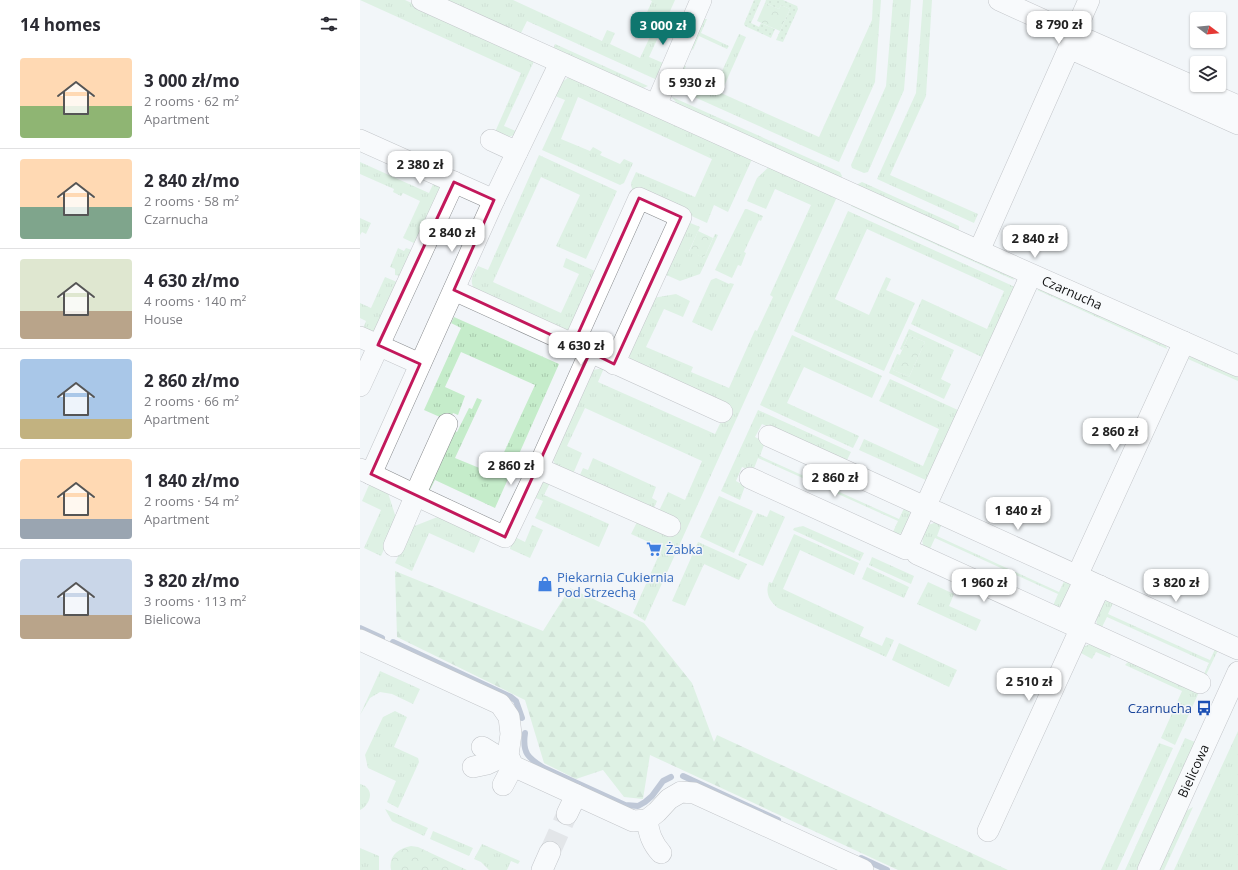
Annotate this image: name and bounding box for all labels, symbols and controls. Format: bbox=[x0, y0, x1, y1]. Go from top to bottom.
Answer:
pin: 8 790 zł bbox=[1018, 11, 1100, 45]
pin: 3 000 zł bbox=[622, 12, 704, 46]
north arrow bbox=[1190, 12, 1226, 48]
map controls bbox=[1190, 12, 1226, 92]
text: 14 homes bbox=[20, 13, 101, 36]
icon: filters bbox=[318, 13, 340, 35]
text: 8 790 zł bbox=[1036, 15, 1082, 33]
text: 3 000 zł bbox=[640, 16, 686, 34]
button: layers bbox=[1190, 56, 1226, 92]
text: 3 000 zł/mo bbox=[144, 69, 239, 92]
pin: 5 930 zł bbox=[651, 69, 733, 103]
text: 5 930 zł bbox=[669, 73, 715, 91]
icon: home bbox=[52, 74, 100, 122]
text: 2 rooms · 62 m² bbox=[144, 92, 239, 110]
text: Apartment bbox=[144, 110, 209, 128]
pin: 2 380 zł bbox=[379, 151, 461, 185]
text: 2 380 zł bbox=[397, 155, 443, 173]
text: 2 840 zł/mo bbox=[144, 169, 239, 192]
icon: home bbox=[52, 175, 100, 223]
text: 2 rooms · 58 m² bbox=[144, 192, 239, 210]
text: Czarnucha bbox=[144, 210, 208, 228]
pin: 2 840 zł bbox=[411, 219, 493, 253]
text: 2 840 zł bbox=[429, 223, 475, 241]
pin: 2 840 zł bbox=[994, 225, 1076, 259]
text: 2 840 zł bbox=[1012, 229, 1058, 247]
text: 4 630 zł/mo bbox=[144, 269, 239, 292]
street label: Czarnucha bbox=[1039, 271, 1105, 314]
icon: home bbox=[52, 275, 100, 323]
text: 4 rooms · 140 m² bbox=[144, 292, 246, 310]
text: House bbox=[144, 310, 183, 328]
pin: 4 630 zł bbox=[540, 332, 622, 366]
text: 4 630 zł bbox=[558, 336, 604, 354]
text: 2 860 zł/mo bbox=[144, 369, 239, 392]
icon: home bbox=[52, 375, 100, 423]
text: 2 rooms · 66 m² bbox=[144, 392, 239, 410]
text: Apartment bbox=[144, 410, 209, 428]
pin: 2 860 zł bbox=[1074, 418, 1156, 452]
text: 2 860 zł bbox=[1092, 422, 1138, 440]
pin: 2 860 zł bbox=[470, 452, 552, 486]
text: 2 860 zł bbox=[488, 456, 534, 474]
pin: 2 860 zł bbox=[794, 464, 876, 498]
text: 2 860 zł bbox=[812, 468, 858, 486]
text: 1 840 zł/mo bbox=[144, 469, 239, 492]
icon: home bbox=[52, 475, 100, 523]
text: 2 rooms · 54 m² bbox=[144, 492, 239, 510]
pin: 1 840 zł bbox=[977, 497, 1059, 531]
text: 1 840 zł bbox=[995, 501, 1041, 519]
text: Apartment bbox=[144, 510, 209, 528]
supermarket icon: Żabka bbox=[645, 540, 663, 558]
place label: Żabka bbox=[666, 540, 703, 558]
place label: Piekarnia Cukiernia Pod Strzechą bbox=[557, 568, 674, 601]
text: 3 820 zł/mo bbox=[144, 569, 239, 592]
pin: 1 960 zł bbox=[943, 569, 1025, 603]
pin: 3 820 zł bbox=[1135, 569, 1217, 603]
text: 1 960 zł bbox=[961, 573, 1007, 591]
text: 3 820 zł bbox=[1153, 573, 1199, 591]
icon: home bbox=[52, 575, 100, 623]
shop icon: Piekarnia Cukiernia Pod Strzechą bbox=[536, 575, 554, 593]
text: 3 rooms · 113 m² bbox=[144, 592, 246, 610]
text: Bielicowa bbox=[144, 610, 201, 628]
pin: 2 510 zł bbox=[988, 668, 1070, 702]
text: 2 510 zł bbox=[1006, 672, 1052, 690]
place label: Czarnucha bbox=[1128, 699, 1192, 717]
bus stop icon: Czarnucha bbox=[1195, 699, 1213, 717]
street label: Bielicowa bbox=[1173, 741, 1213, 800]

